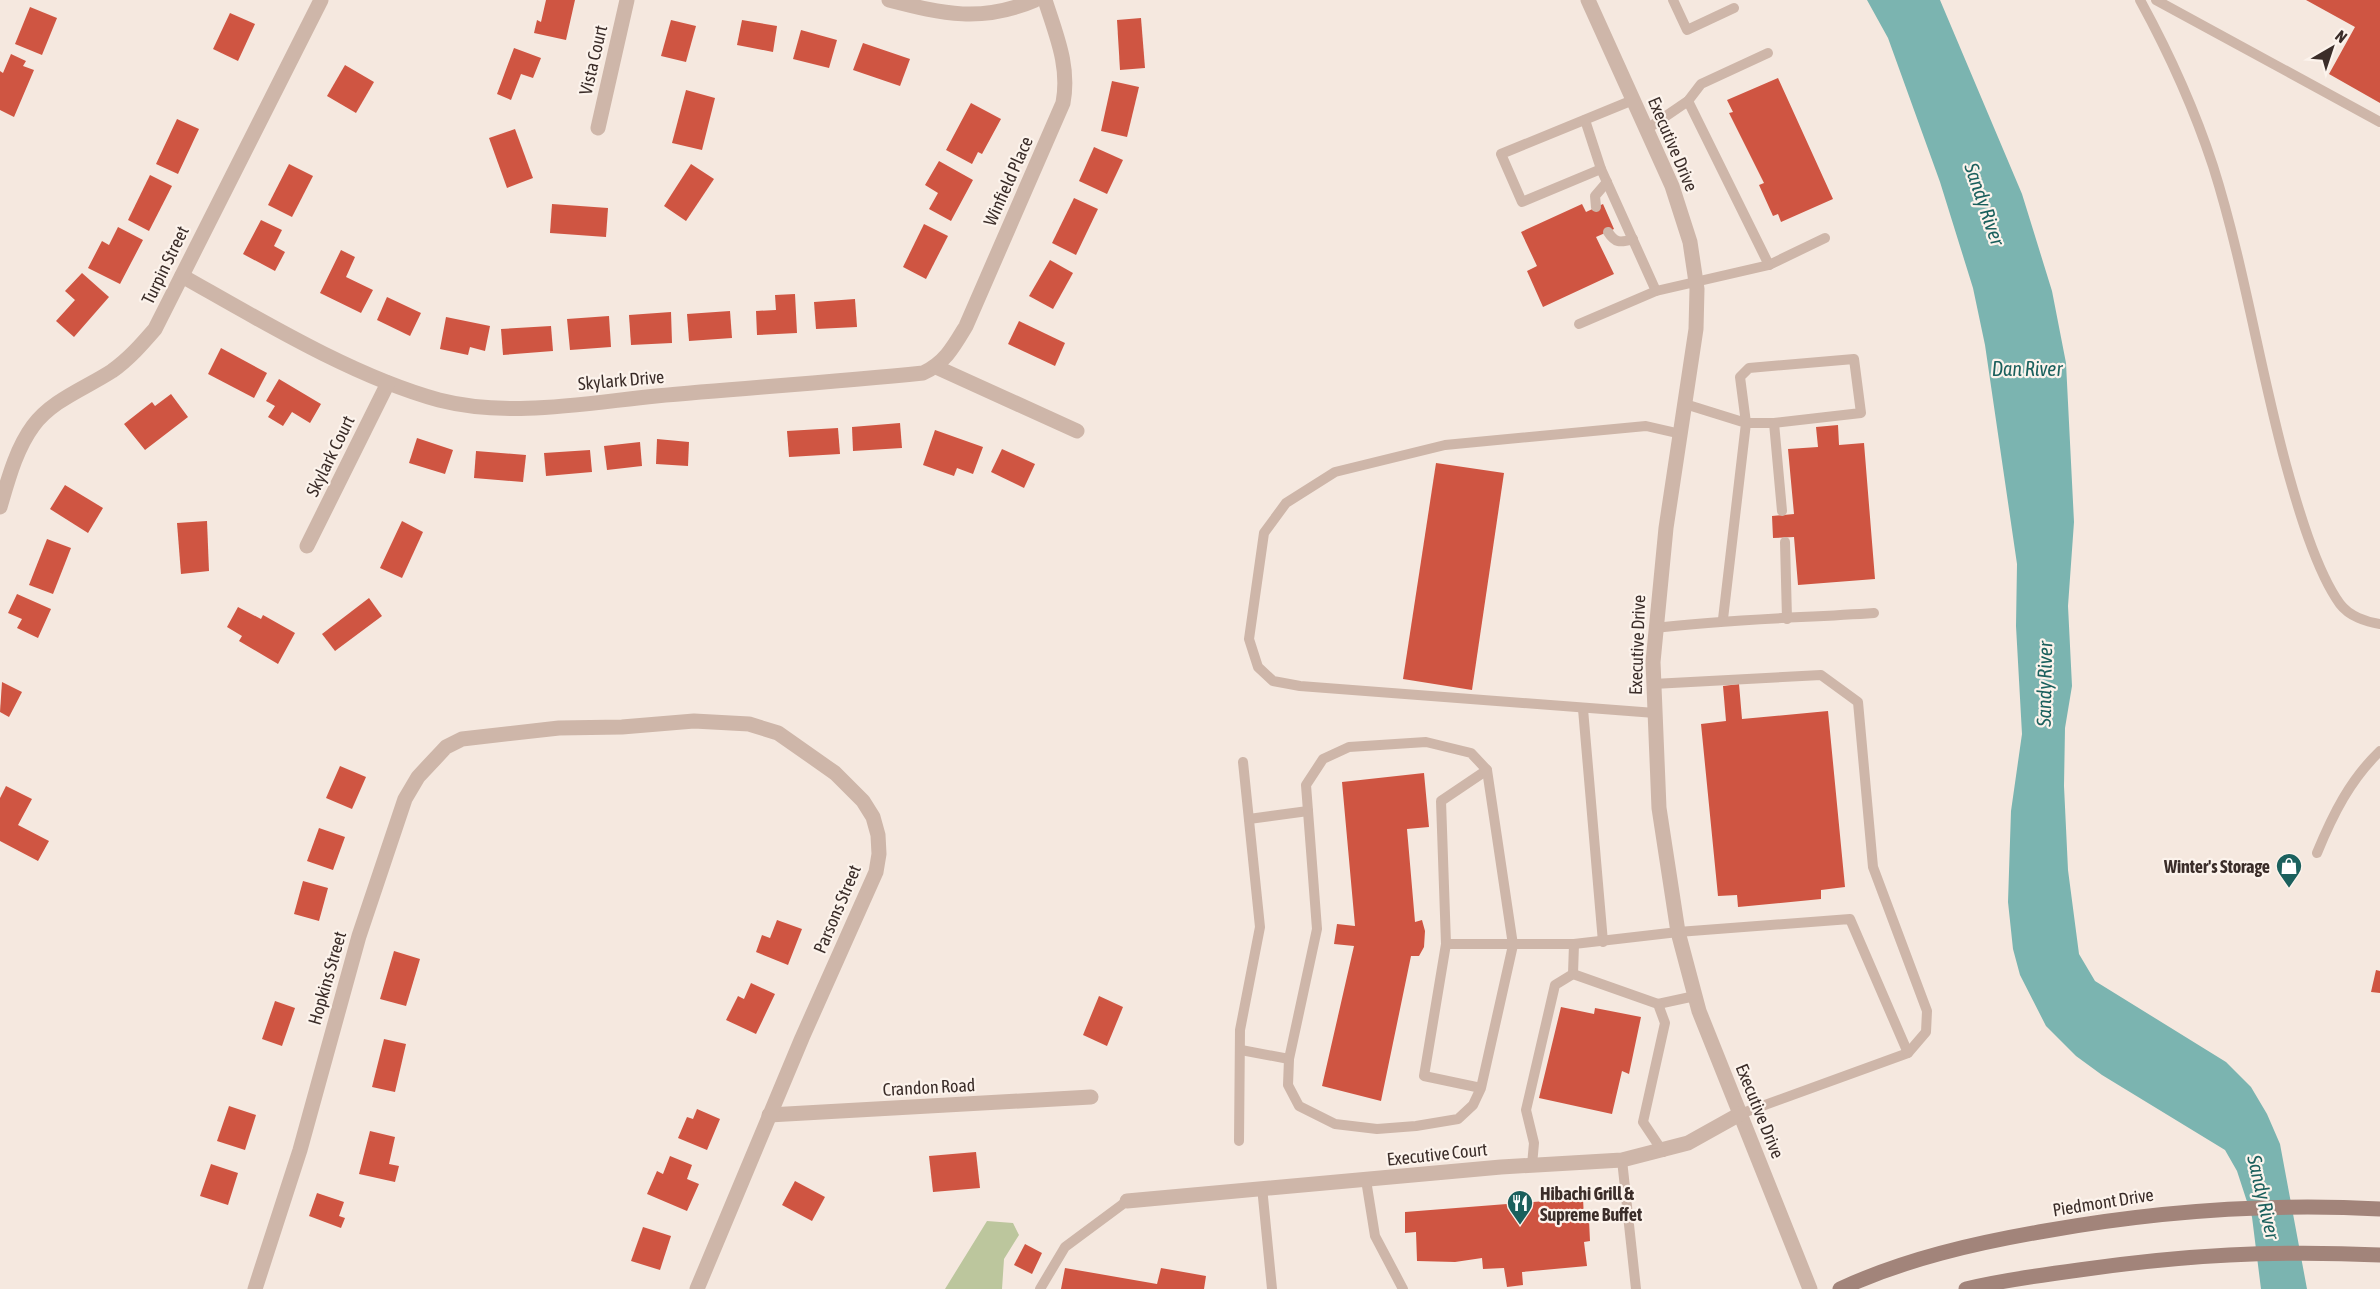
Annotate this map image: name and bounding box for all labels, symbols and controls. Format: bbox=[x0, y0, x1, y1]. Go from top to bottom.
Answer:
north arrow bbox=[2302, 18, 2362, 78]
street label: Vista Court bbox=[575, 23, 611, 97]
text: N bbox=[2332, 26, 2351, 46]
street label: Executive Drive bbox=[1644, 94, 1702, 194]
street label: Winfield Place bbox=[979, 133, 1037, 229]
water label: Sandy River bbox=[1960, 159, 2010, 249]
street label: Turpin Street bbox=[137, 222, 193, 308]
water label: Dan River bbox=[1992, 357, 2063, 380]
street label: Skylark Drive bbox=[577, 366, 665, 394]
street label: Skylark Court bbox=[301, 412, 359, 500]
street label: Executive Drive bbox=[1625, 594, 1649, 696]
water label: Sandy River bbox=[2032, 640, 2056, 728]
shop icon: Winter's Storage bbox=[2274, 851, 2304, 889]
place label: Winter's Storage bbox=[2163, 856, 2270, 877]
street label: Parsons Street bbox=[809, 862, 865, 956]
street label: Hopkins Street bbox=[304, 929, 350, 1027]
street label: Executive Drive bbox=[1731, 1061, 1789, 1161]
street label: Crandon Road bbox=[882, 1074, 976, 1100]
street label: Executive Court bbox=[1386, 1138, 1488, 1170]
water label: Sandy River bbox=[2243, 1152, 2285, 1242]
place label: Hibachi Grill & Supreme Buffet bbox=[1540, 1183, 1643, 1225]
street label: Piedmont Drive bbox=[2051, 1184, 2155, 1220]
restaurant icon: Hibachi Grill & Supreme Buffet bbox=[1505, 1188, 1535, 1226]

